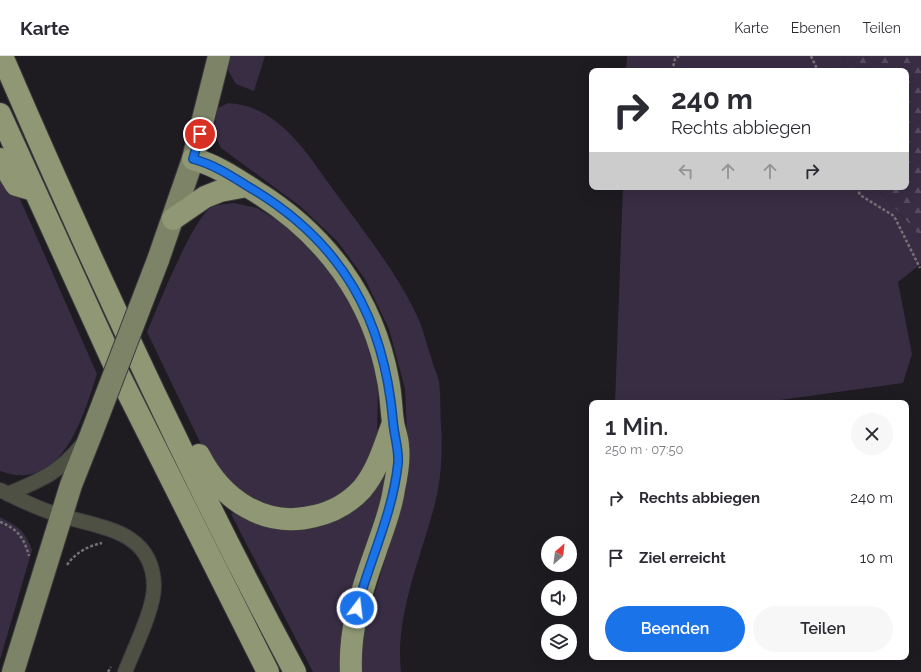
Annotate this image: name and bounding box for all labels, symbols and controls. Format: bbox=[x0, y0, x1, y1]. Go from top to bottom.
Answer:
text: Karte bbox=[20, 17, 69, 39]
text: Karte bbox=[734, 20, 769, 36]
text: Ebenen bbox=[791, 20, 841, 36]
text: Teilen bbox=[863, 20, 901, 36]
text: 240 m bbox=[671, 83, 753, 116]
icon: right bbox=[605, 84, 657, 136]
pin bbox=[183, 117, 217, 151]
text: Rechts abbiegen bbox=[671, 117, 811, 138]
icon: arrive bbox=[189, 123, 211, 145]
icon: left bbox=[675, 160, 697, 182]
icon: ahead bbox=[717, 160, 739, 182]
icon: ahead bbox=[759, 160, 781, 182]
icon: right bbox=[801, 160, 823, 182]
text: 1 Min. bbox=[605, 412, 668, 441]
button: close bbox=[851, 413, 893, 455]
text: 250 m · 07:50 bbox=[605, 442, 683, 457]
icon: right bbox=[605, 487, 627, 509]
text: Rechts abbiegen bbox=[639, 489, 760, 507]
text: 240 m bbox=[850, 489, 893, 507]
north arrow bbox=[541, 536, 577, 572]
map controls bbox=[541, 536, 577, 660]
icon: arrive bbox=[605, 547, 627, 569]
text: Ziel erreicht bbox=[639, 549, 726, 567]
text: 10 m bbox=[860, 549, 893, 567]
button: sound bbox=[541, 580, 577, 616]
position arrow bbox=[336, 587, 378, 629]
button: Beenden bbox=[605, 606, 745, 652]
button: Teilen bbox=[753, 606, 893, 652]
button: layers bbox=[541, 624, 577, 660]

